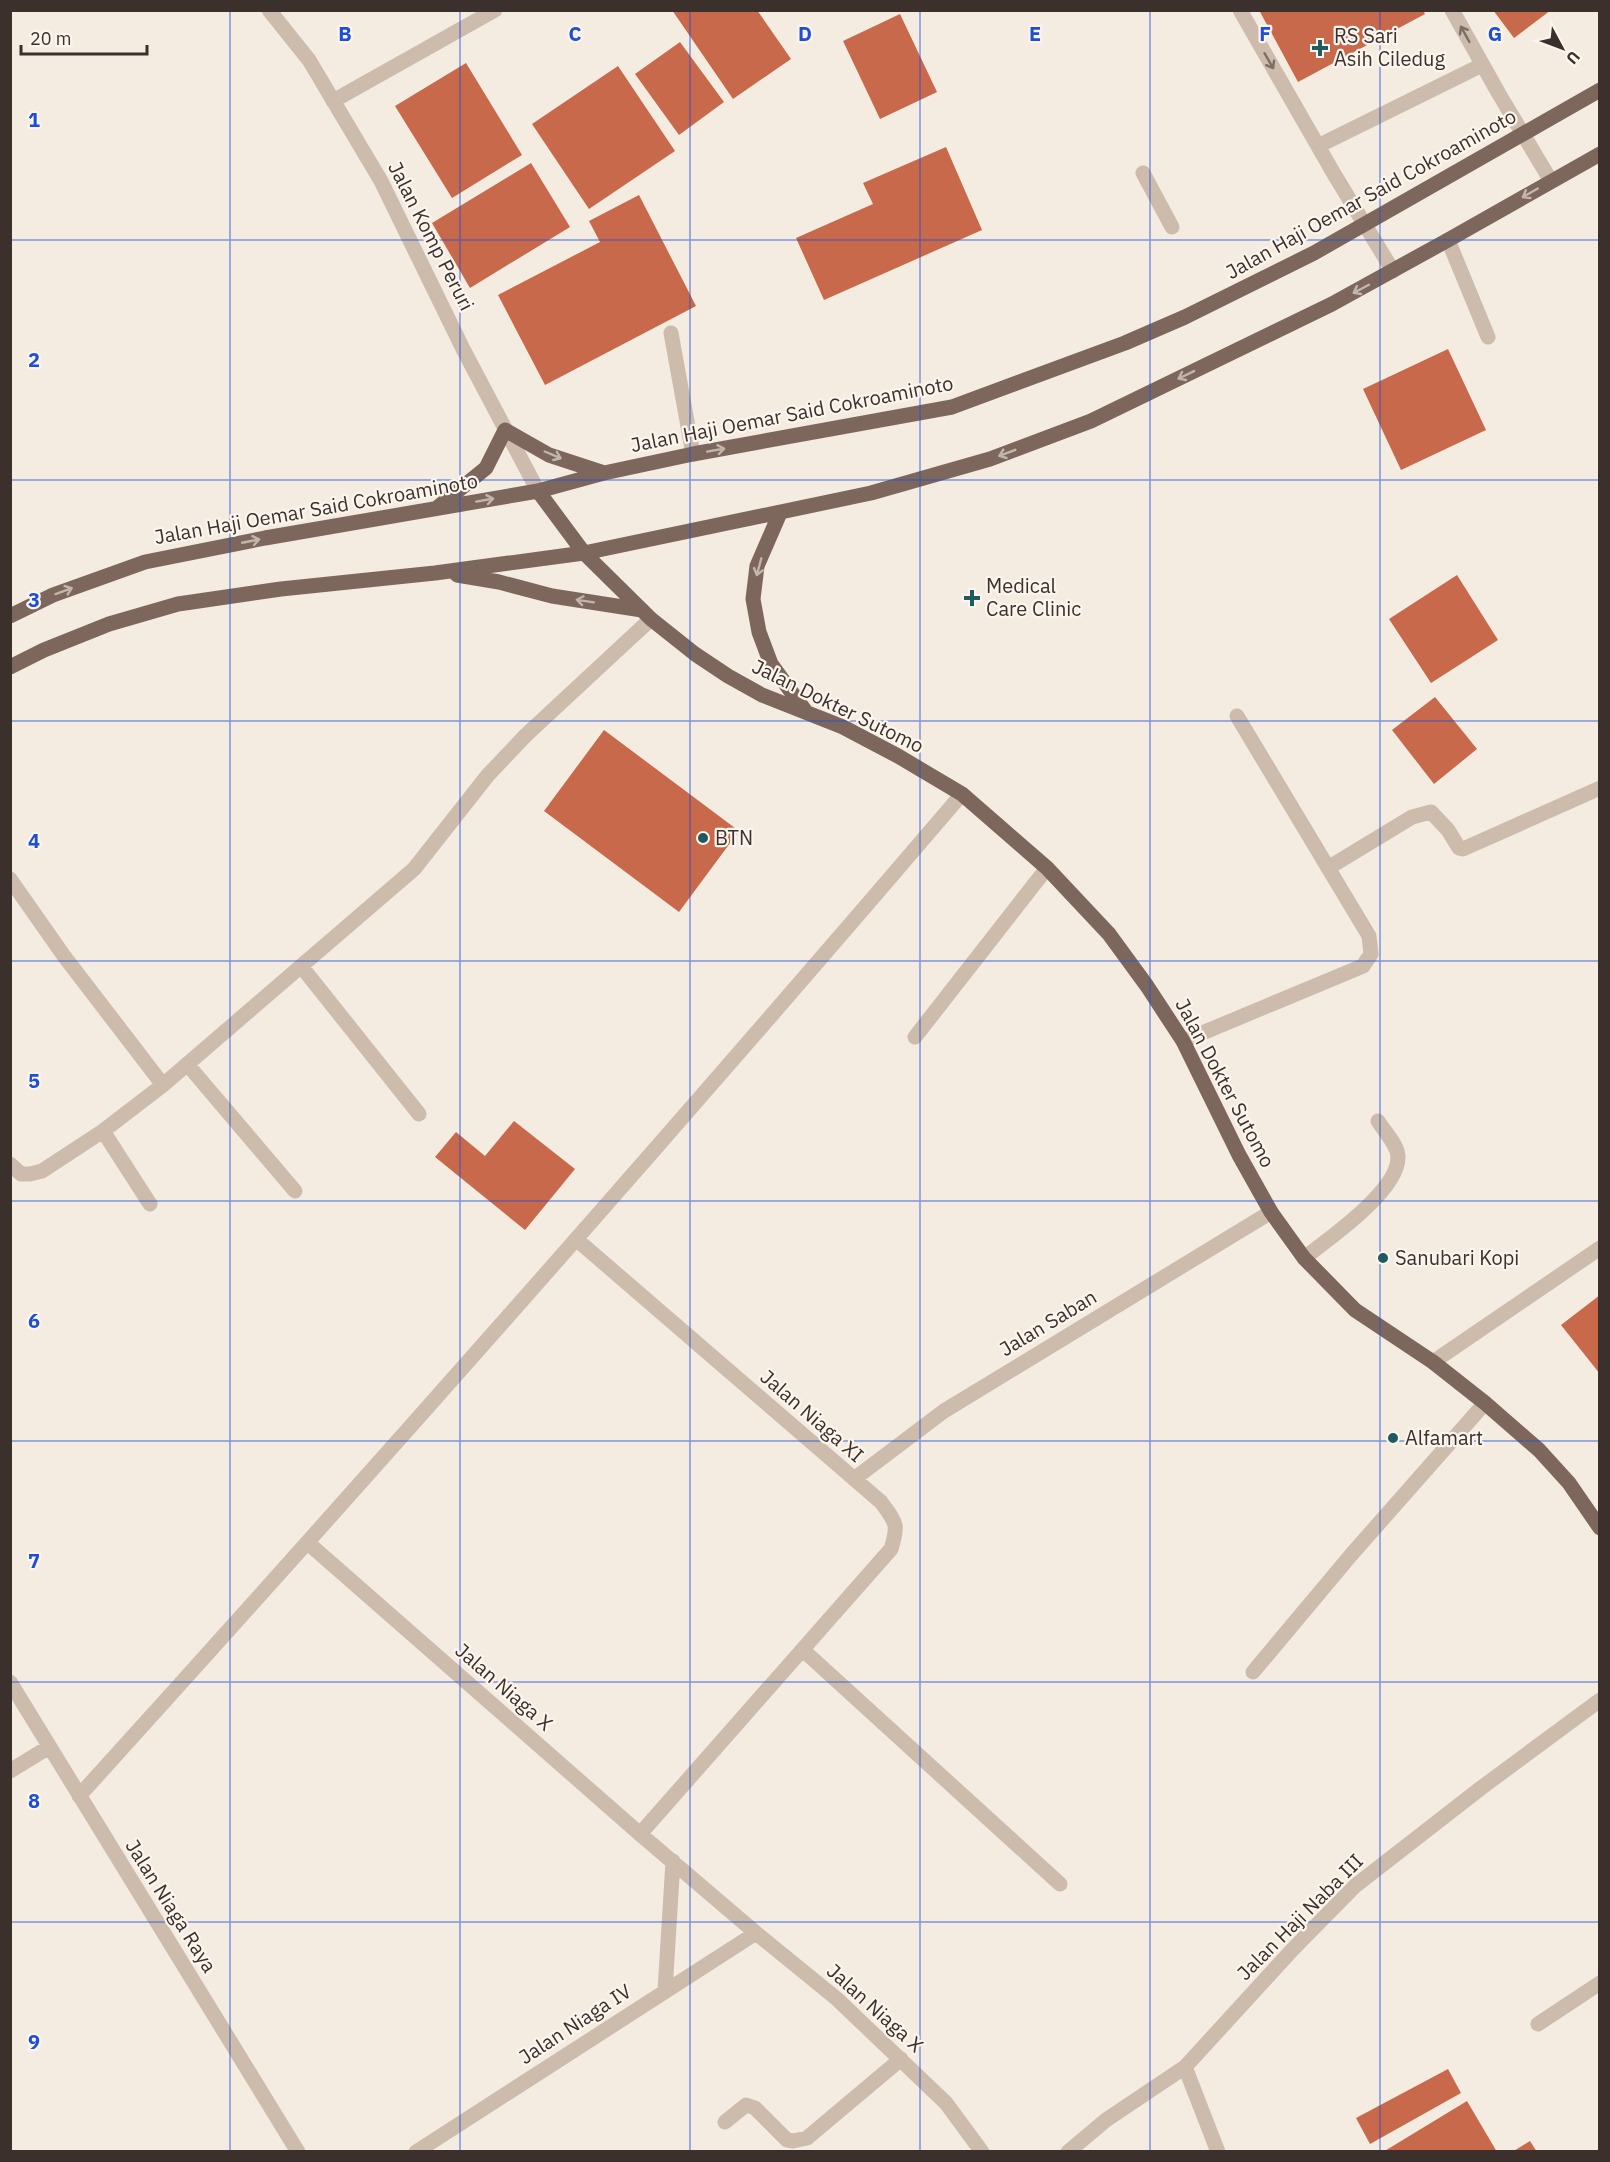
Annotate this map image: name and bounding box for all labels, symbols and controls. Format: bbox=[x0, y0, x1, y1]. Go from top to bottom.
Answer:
scale bar bbox=[21, 18, 147, 56]
north arrow bbox=[1532, 18, 1592, 78]
text: B bbox=[338, 20, 352, 47]
text: C bbox=[568, 20, 582, 47]
text: D bbox=[798, 20, 812, 47]
text: E bbox=[1029, 20, 1041, 47]
text: F bbox=[1259, 20, 1271, 47]
text: G bbox=[1488, 20, 1502, 47]
place label: RS Sari Asih Ciledug bbox=[1334, 22, 1445, 72]
one-way arrow bbox=[1459, 26, 1471, 43]
text: 20 m bbox=[30, 27, 72, 50]
marker: RS Sari Asih Ciledug bbox=[1311, 39, 1329, 57]
text: U bbox=[1562, 47, 1585, 69]
one-way arrow bbox=[1263, 52, 1275, 69]
street label: Jalan Haji Oemar Said Cokroaminoto bbox=[1221, 102, 1521, 285]
text: 1 bbox=[28, 106, 40, 133]
street label: Jalan Komp Peruri bbox=[382, 157, 481, 315]
one-way arrow bbox=[1522, 187, 1539, 199]
one-way arrow bbox=[1352, 284, 1370, 295]
text: 2 bbox=[28, 346, 40, 373]
street label: Jalan Haji Oemar Said Cokroaminoto bbox=[628, 369, 955, 458]
one-way arrow bbox=[1177, 369, 1195, 381]
one-way arrow bbox=[706, 444, 726, 455]
one-way arrow bbox=[998, 448, 1017, 459]
one-way arrow bbox=[543, 450, 561, 461]
street label: Jalan Haji Oemar Said Cokroaminoto bbox=[152, 467, 480, 550]
one-way arrow bbox=[475, 494, 494, 505]
one-way arrow bbox=[241, 535, 261, 546]
one-way arrow bbox=[752, 557, 764, 576]
place label: Medical Care Clinic bbox=[986, 572, 1081, 622]
one-way arrow bbox=[54, 585, 73, 596]
text: 3 bbox=[28, 586, 40, 613]
marker: Medical Care Clinic bbox=[963, 589, 981, 607]
one-way arrow bbox=[575, 596, 595, 607]
street label: Jalan Dokter Sutomo bbox=[748, 652, 929, 759]
place label: BTN bbox=[715, 824, 753, 851]
text: 4 bbox=[28, 827, 40, 854]
marker: BTN bbox=[696, 831, 710, 845]
street label: Jalan Dokter Sutomo bbox=[1169, 994, 1281, 1172]
text: 5 bbox=[28, 1067, 40, 1094]
place label: Sanubari Kopi bbox=[1395, 1244, 1519, 1271]
marker: Sanubari Kopi bbox=[1376, 1251, 1390, 1265]
street label: Jalan Saban bbox=[994, 1283, 1101, 1362]
text: 6 bbox=[28, 1307, 40, 1334]
street label: Jalan Niaga XI bbox=[755, 1363, 870, 1468]
place label: Alfamart bbox=[1405, 1424, 1483, 1451]
marker: Alfamart bbox=[1386, 1431, 1400, 1445]
text: 7 bbox=[28, 1547, 40, 1574]
street label: Jalan Niaga X bbox=[450, 1637, 559, 1737]
text: 8 bbox=[28, 1787, 40, 1814]
street label: Jalan Niaga Raya bbox=[120, 1834, 223, 1978]
street label: Jalan Haji Naba III bbox=[1231, 1848, 1369, 1986]
street label: Jalan Niaga X bbox=[821, 1957, 929, 2058]
street label: Jalan Niaga IV bbox=[513, 1977, 636, 2070]
text: 9 bbox=[28, 2028, 40, 2055]

